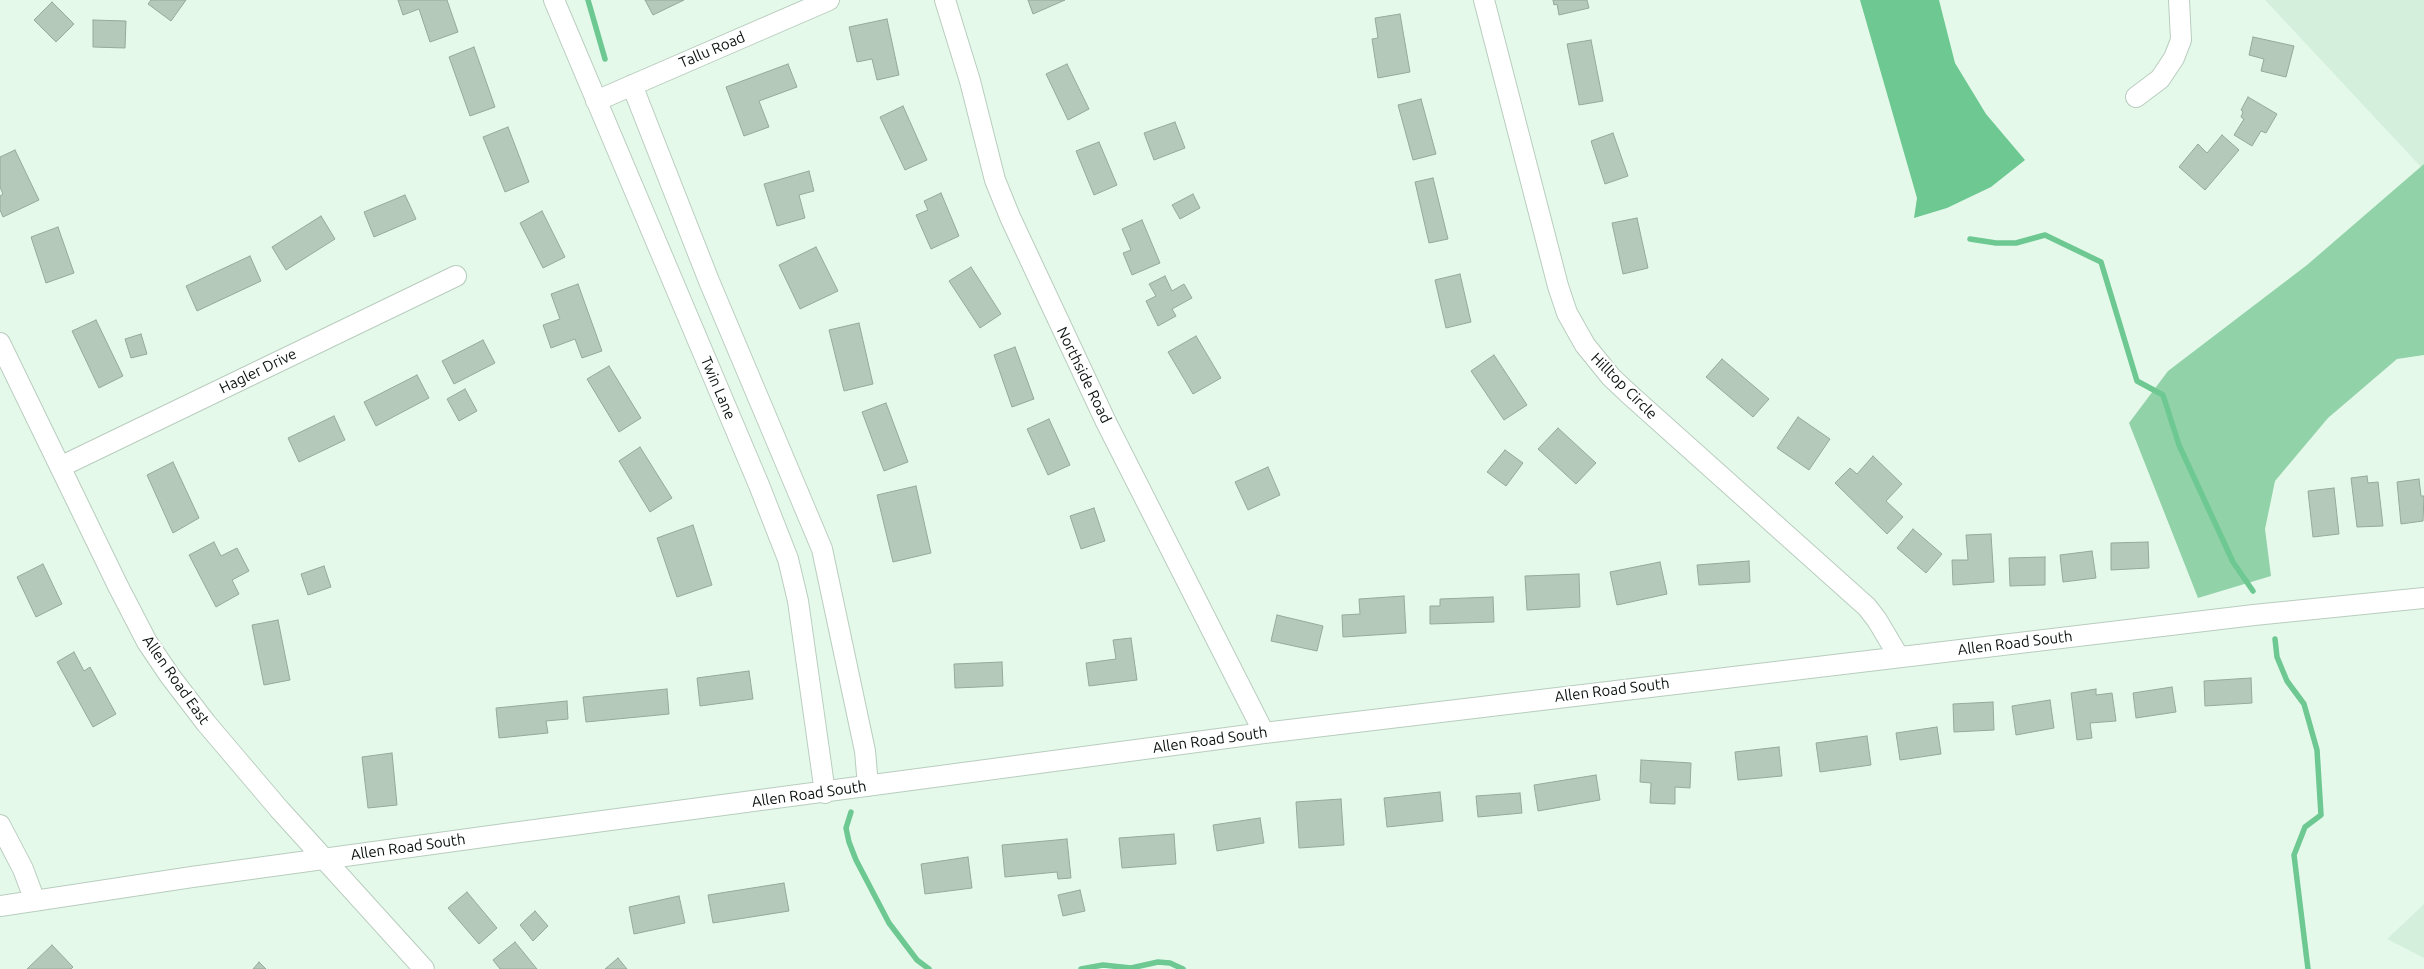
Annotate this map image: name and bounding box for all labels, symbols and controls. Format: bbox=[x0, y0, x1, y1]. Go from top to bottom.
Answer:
street label: Tallu Road bbox=[676, 28, 748, 72]
street label: Northside Road bbox=[1053, 324, 1115, 426]
street label: Hagler Drive bbox=[216, 345, 300, 397]
street label: Hilltop Circle bbox=[1587, 349, 1661, 423]
street label: Twin Lane bbox=[697, 354, 739, 422]
street label: Allen Road South bbox=[1957, 627, 2073, 659]
street label: Allen Road East bbox=[139, 632, 213, 728]
street label: Allen Road South bbox=[1554, 674, 1670, 706]
street label: Allen Road South bbox=[1152, 723, 1268, 757]
street label: Allen Road South bbox=[751, 777, 867, 811]
street label: Allen Road South bbox=[350, 830, 466, 864]

